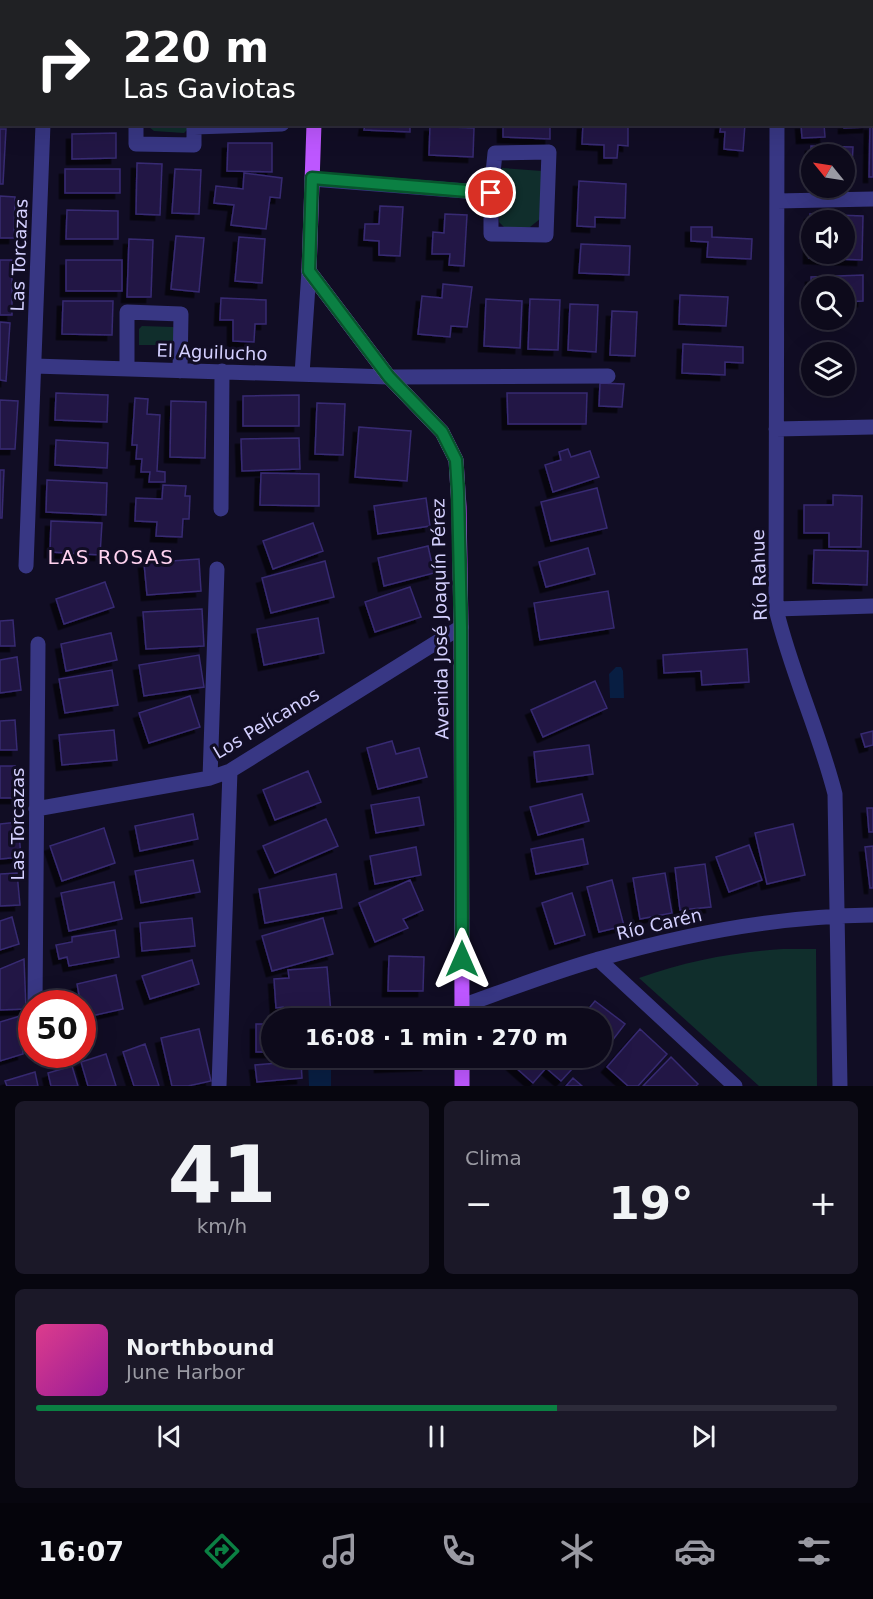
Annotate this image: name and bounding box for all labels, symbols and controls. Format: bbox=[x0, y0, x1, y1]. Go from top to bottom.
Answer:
text: 220 m bbox=[123, 23, 269, 72]
icon: right bbox=[24, 24, 102, 102]
text: Las Gaviotas bbox=[123, 73, 296, 104]
north arrow bbox=[801, 144, 855, 198]
map controls bbox=[801, 144, 855, 396]
pin bbox=[465, 167, 516, 218]
icon: arrive bbox=[474, 176, 507, 209]
street label: Las Torcazas bbox=[7, 198, 31, 312]
button: sound bbox=[801, 210, 855, 264]
button: search bbox=[801, 276, 855, 330]
street label: El Aguilucho bbox=[156, 340, 268, 364]
button: layers bbox=[801, 342, 855, 396]
street label: Avenida José Joaquín Pérez bbox=[427, 498, 453, 740]
street label: Río Rahue bbox=[747, 529, 771, 621]
district label: LAS ROSAS bbox=[48, 545, 174, 569]
street label: Los Pelícanos bbox=[209, 683, 323, 763]
street label: Las Torcazas bbox=[7, 768, 28, 880]
street label: Río Carén bbox=[614, 904, 704, 944]
position arrow bbox=[430, 927, 494, 991]
speed limit sign: 50 bbox=[18, 990, 96, 1068]
text: 16:08 · 1 min · 270 m bbox=[305, 1025, 568, 1050]
text: 41 bbox=[168, 1130, 276, 1220]
text: Clima bbox=[465, 1146, 522, 1170]
text: 19° bbox=[608, 1177, 694, 1230]
text: − bbox=[465, 1184, 493, 1223]
text: + bbox=[809, 1184, 837, 1223]
text: km/h bbox=[197, 1214, 247, 1238]
text: Northbound bbox=[126, 1335, 275, 1360]
text: June Harbor bbox=[126, 1360, 245, 1384]
icon: previous bbox=[153, 1420, 186, 1453]
icon: pause bbox=[420, 1420, 453, 1453]
icon: next bbox=[687, 1420, 720, 1453]
icon: directions bbox=[201, 1530, 243, 1572]
icon: music bbox=[319, 1530, 361, 1572]
icon: phone bbox=[437, 1530, 479, 1572]
icon: climate bbox=[556, 1530, 598, 1572]
icon: car bbox=[674, 1530, 716, 1572]
icon: filters bbox=[793, 1530, 835, 1572]
text: 16:07 bbox=[38, 1536, 124, 1567]

